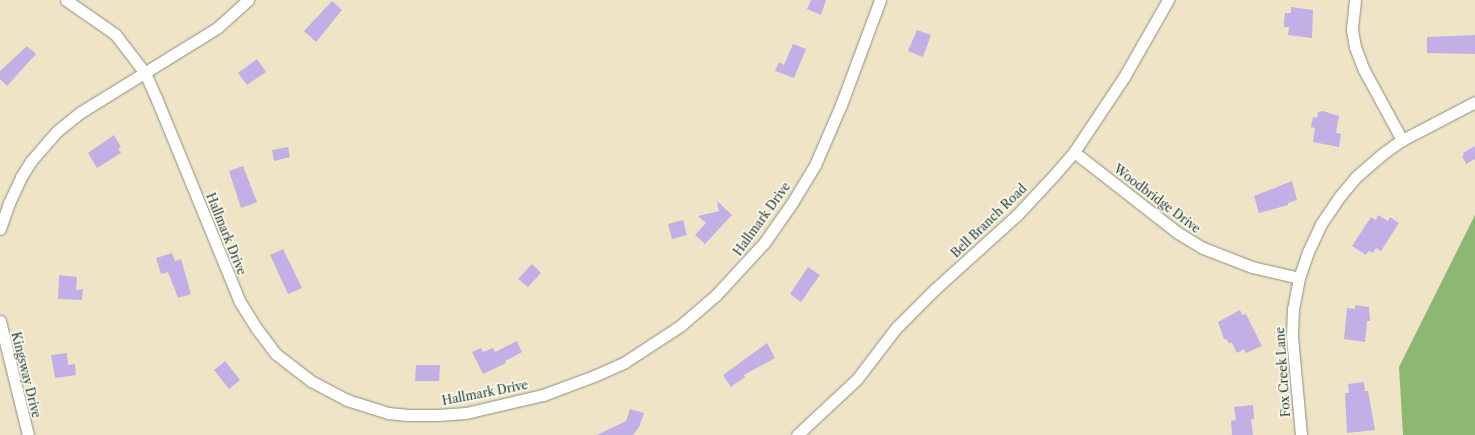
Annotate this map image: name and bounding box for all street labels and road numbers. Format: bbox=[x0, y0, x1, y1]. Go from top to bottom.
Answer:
street label: Woodbridge Drive bbox=[1111, 162, 1203, 236]
street label: Hallmark Drive bbox=[730, 179, 794, 259]
street label: Bell Branch Road bbox=[948, 181, 1030, 261]
street label: Hallmark Drive bbox=[203, 191, 249, 277]
street label: Fox Creek Lane bbox=[1273, 326, 1293, 418]
street label: Kingsway Drive bbox=[8, 330, 44, 420]
street label: Hallmark Drive bbox=[441, 378, 529, 408]

